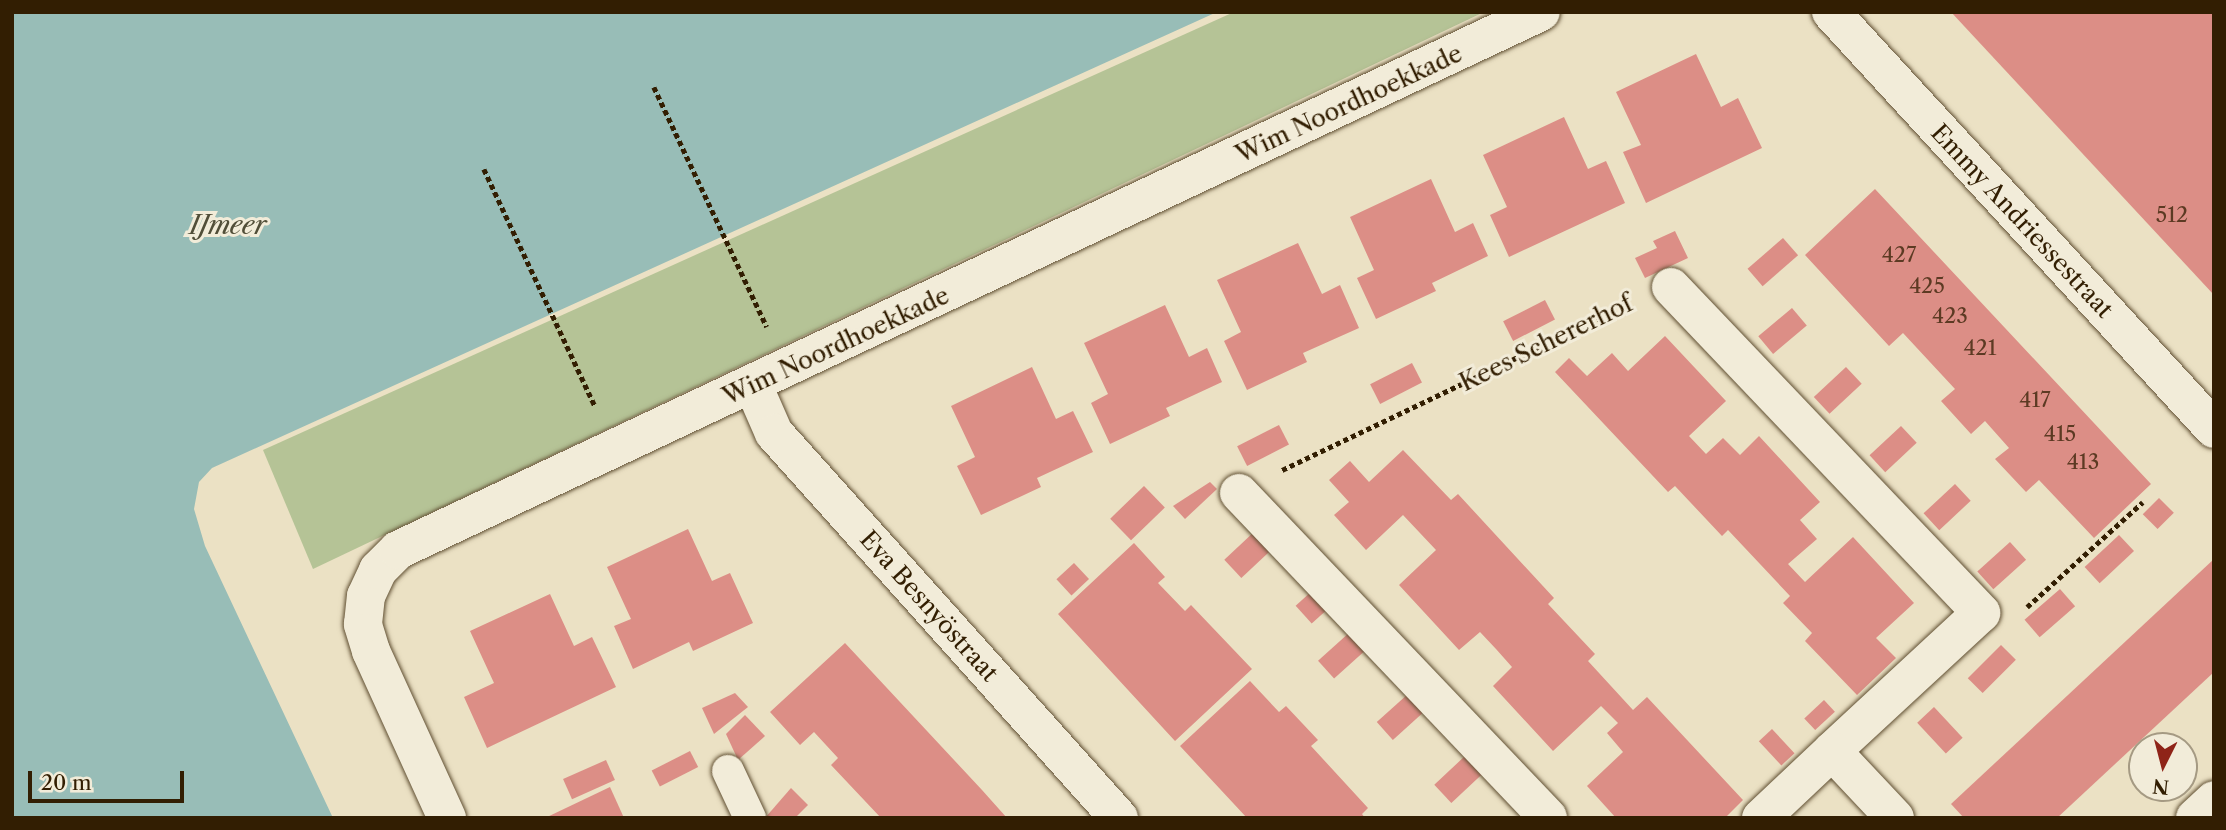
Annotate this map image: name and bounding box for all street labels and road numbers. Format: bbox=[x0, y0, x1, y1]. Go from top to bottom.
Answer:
street label: Wim Noordhoekkade bbox=[1231, 39, 1467, 169]
street label: Emmy Andriessestraat bbox=[1924, 118, 2120, 324]
street label: Wim Noordhoekkade bbox=[718, 281, 954, 411]
street label: Kees Schererhof bbox=[1455, 289, 1637, 397]
street label: Eva Besnyöstraat bbox=[854, 525, 1004, 687]

